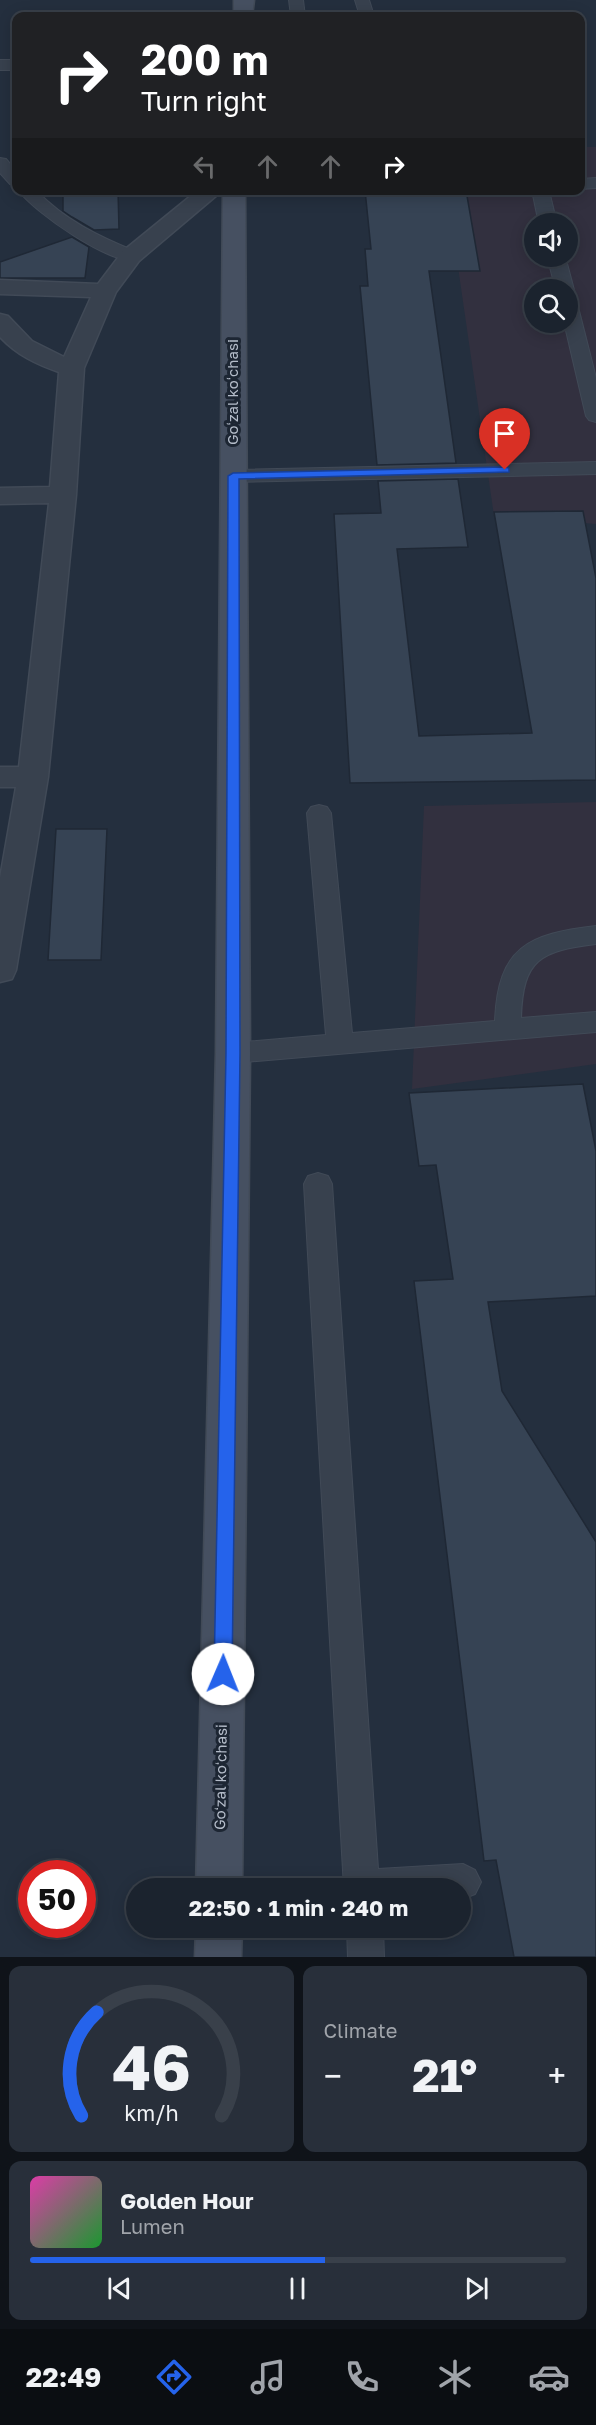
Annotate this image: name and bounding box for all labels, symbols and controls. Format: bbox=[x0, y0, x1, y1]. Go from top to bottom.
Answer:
text: 200 m bbox=[141, 34, 268, 84]
icon: right bbox=[42, 36, 120, 114]
text: Turn right bbox=[141, 85, 267, 117]
icon: left bbox=[188, 150, 221, 183]
icon: ahead bbox=[251, 150, 284, 183]
icon: ahead bbox=[314, 150, 347, 183]
icon: right bbox=[377, 150, 410, 183]
map controls bbox=[524, 213, 578, 333]
button: sound bbox=[524, 213, 578, 267]
button: search bbox=[524, 279, 578, 333]
street label: Goʻzal koʻchasi bbox=[223, 339, 241, 445]
pin bbox=[479, 408, 530, 470]
icon: arrive bbox=[488, 417, 521, 450]
position arrow bbox=[191, 1642, 255, 1706]
street label: Goʻzal koʻchasi bbox=[210, 1724, 230, 1830]
speed limit sign: 50 bbox=[18, 1860, 96, 1938]
text: 22:50 · 1 min · 240 m bbox=[189, 1894, 408, 1921]
text: Climate bbox=[324, 2018, 397, 2042]
text: 46 bbox=[112, 2029, 191, 2104]
text: 21° bbox=[412, 2048, 477, 2102]
text: − bbox=[324, 2056, 342, 2095]
text: + bbox=[548, 2056, 566, 2095]
text: km/h bbox=[124, 2100, 179, 2126]
text: Golden Hour bbox=[120, 2187, 254, 2214]
text: Lumen bbox=[120, 2214, 185, 2238]
icon: previous bbox=[103, 2272, 136, 2305]
icon: pause bbox=[281, 2272, 314, 2305]
icon: next bbox=[460, 2272, 493, 2305]
icon: directions bbox=[153, 2356, 195, 2398]
icon: music bbox=[247, 2356, 289, 2398]
icon: phone bbox=[341, 2356, 383, 2398]
icon: climate bbox=[434, 2356, 476, 2398]
icon: car bbox=[528, 2356, 570, 2398]
text: 22:49 bbox=[26, 2361, 101, 2393]

